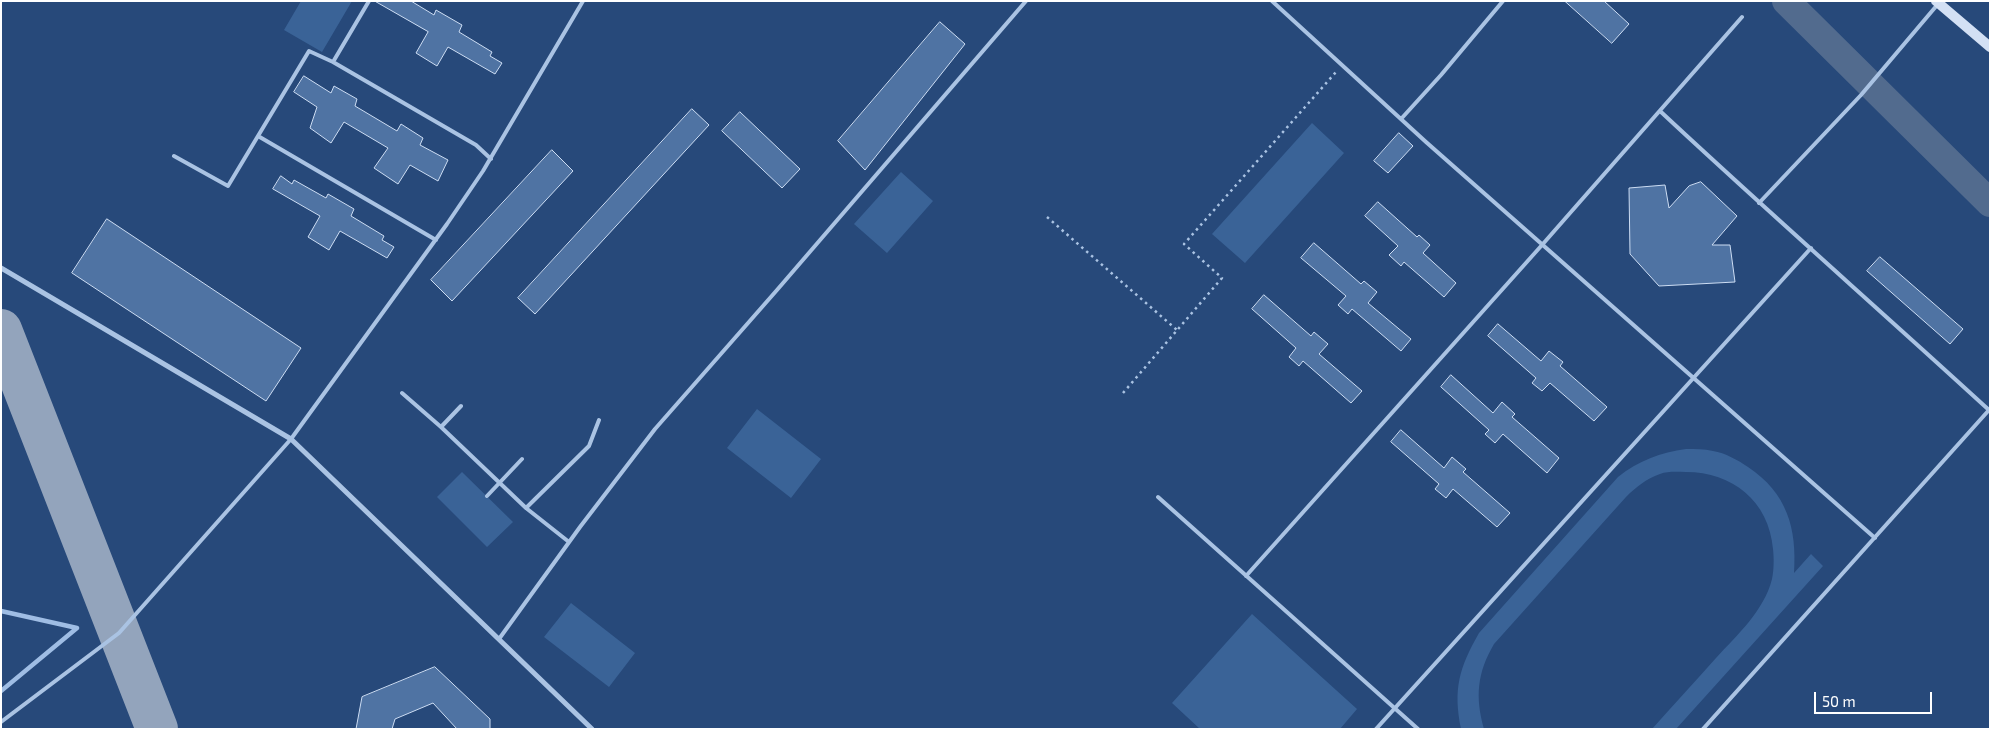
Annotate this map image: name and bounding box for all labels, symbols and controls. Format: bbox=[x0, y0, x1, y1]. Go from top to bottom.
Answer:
scale bar bbox=[1816, 682, 1934, 714]
text: 50 m bbox=[1822, 692, 1856, 710]

